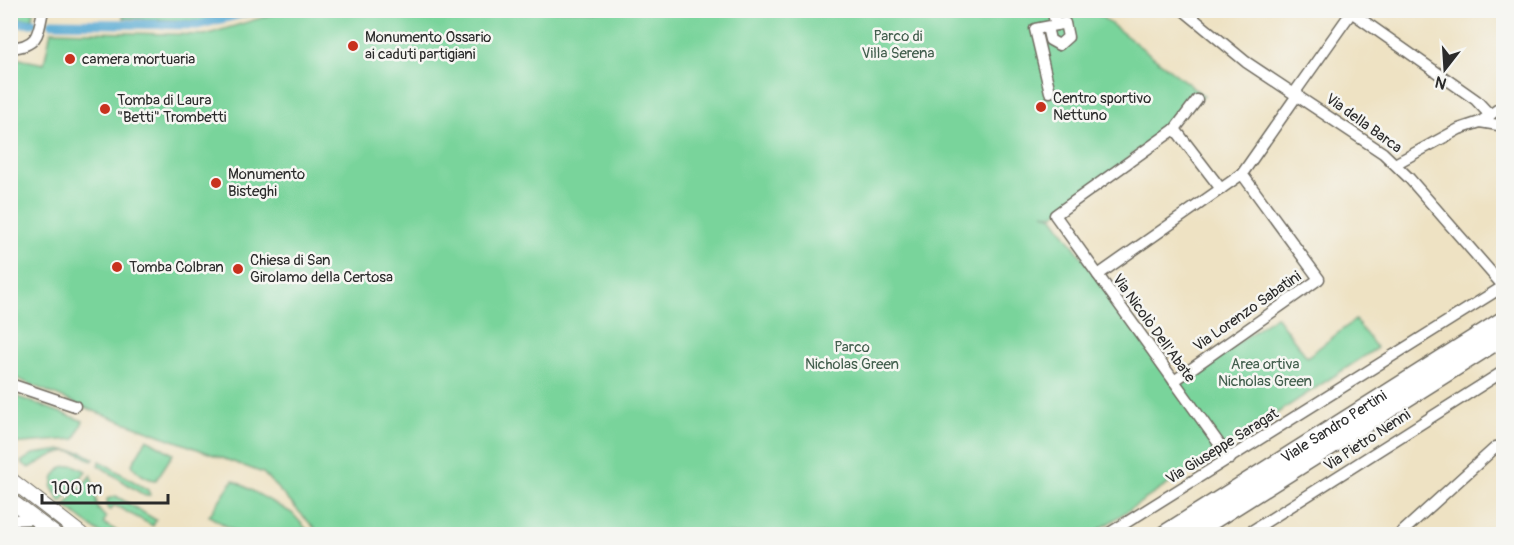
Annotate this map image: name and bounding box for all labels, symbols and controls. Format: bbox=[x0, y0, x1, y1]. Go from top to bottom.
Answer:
park label: Parco di Villa Serena bbox=[862, 27, 934, 63]
place label: Monumento Ossario ai caduti partigiani bbox=[365, 28, 491, 64]
marker: Monumento Ossario ai caduti partigiani bbox=[346, 39, 360, 53]
north arrow bbox=[1415, 39, 1475, 99]
place label: camera mortuaria bbox=[82, 50, 195, 69]
marker: camera mortuaria bbox=[63, 52, 77, 66]
text: N bbox=[1433, 71, 1449, 94]
place label: Centro sportivo Nettuno bbox=[1053, 89, 1151, 125]
street label: Via della Barca bbox=[1322, 89, 1406, 157]
place label: Tomba di Laura "Betti" Trombetti bbox=[117, 91, 227, 127]
marker: Centro sportivo Nettuno bbox=[1034, 100, 1048, 114]
marker: Tomba di Laura "Betti" Trombetti bbox=[98, 102, 112, 116]
place label: Monumento Bisteghi bbox=[228, 165, 305, 201]
marker: Monumento Bisteghi bbox=[209, 176, 223, 190]
place label: Chiesa di San Girolamo della Certosa bbox=[250, 251, 393, 287]
place label: Tomba Colbran bbox=[129, 258, 224, 277]
marker: Tomba Colbran bbox=[110, 260, 124, 274]
marker: Chiesa di San Girolamo della Certosa bbox=[231, 262, 245, 276]
street label: Via Lorenzo Sabatini bbox=[1190, 267, 1305, 356]
street label: Via Nicolò Dell'Abate bbox=[1108, 270, 1200, 387]
park label: Parco Nicholas Green bbox=[805, 338, 899, 374]
park label: Area ortiva Nicholas Green bbox=[1218, 355, 1312, 391]
street label: Viale Sandro Pertini bbox=[1278, 386, 1391, 467]
street label: Via Giuseppe Saragat bbox=[1162, 404, 1283, 489]
street label: Via Pietro Nenni bbox=[1320, 405, 1414, 475]
scale bar bbox=[42, 467, 168, 505]
text: 100 m bbox=[51, 477, 103, 500]

